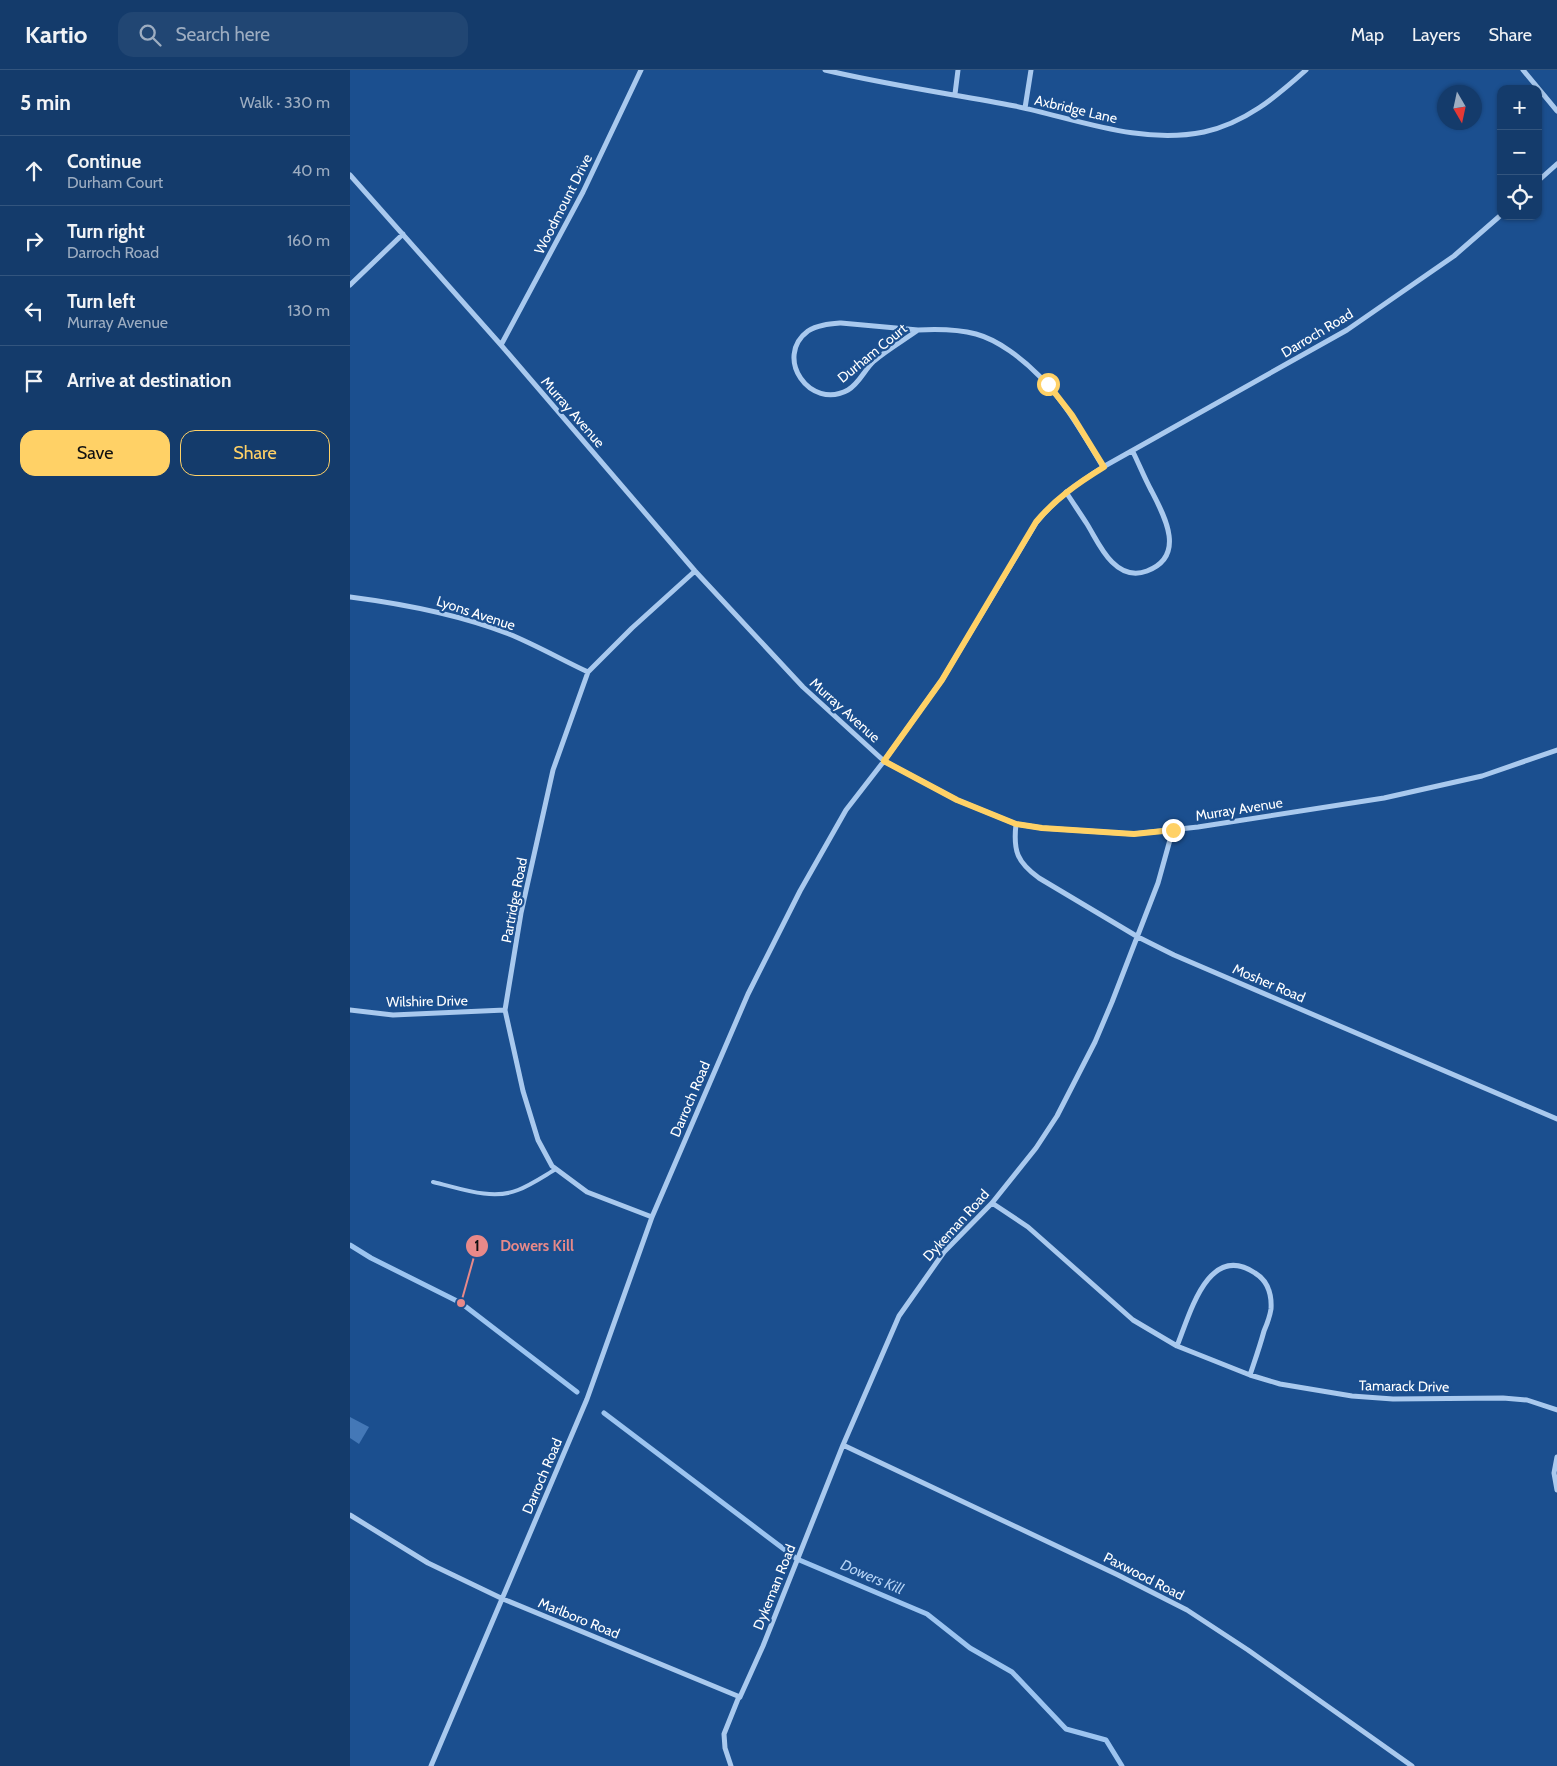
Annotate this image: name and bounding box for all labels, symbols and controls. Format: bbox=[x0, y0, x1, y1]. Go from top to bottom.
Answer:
search box bbox=[118, 12, 468, 57]
text: Kartio bbox=[25, 20, 88, 49]
icon: search bbox=[136, 21, 164, 49]
text: Search here bbox=[176, 23, 270, 46]
text: Map bbox=[1351, 24, 1384, 46]
text: Layers bbox=[1412, 24, 1461, 46]
text: Share bbox=[1489, 24, 1532, 46]
north arrow bbox=[1437, 85, 1482, 130]
map controls bbox=[1497, 85, 1542, 220]
button: + bbox=[1497, 85, 1542, 130]
text: 5 min bbox=[20, 90, 71, 115]
street label: Axbridge Lane bbox=[1033, 91, 1119, 127]
text: Walk · 330 m bbox=[240, 93, 330, 112]
button: − bbox=[1497, 130, 1542, 175]
text: Continue bbox=[67, 150, 141, 173]
street label: Woodmount Drive bbox=[530, 151, 596, 257]
icon: ahead bbox=[20, 157, 48, 185]
text: 40 m bbox=[292, 161, 330, 180]
text: Durham Court bbox=[67, 173, 163, 192]
button: locate bbox=[1497, 175, 1542, 220]
text: Turn right bbox=[67, 220, 145, 243]
icon: right bbox=[20, 227, 48, 255]
text: 160 m bbox=[287, 231, 330, 250]
text: Darroch Road bbox=[67, 243, 159, 262]
text: Turn left bbox=[67, 290, 135, 313]
icon: left bbox=[20, 297, 48, 325]
text: 130 m bbox=[287, 301, 330, 320]
street label: Darroch Road bbox=[1278, 305, 1356, 361]
text: Murray Avenue bbox=[67, 313, 168, 332]
street label: Durham Court bbox=[834, 319, 911, 386]
icon: arrive bbox=[20, 367, 48, 395]
text: Arrive at destination bbox=[67, 369, 231, 392]
street label: Murray Avenue bbox=[537, 373, 609, 451]
route start bbox=[1037, 373, 1060, 396]
button: Save bbox=[20, 430, 170, 476]
button: Share bbox=[180, 430, 330, 476]
street label: Lyons Avenue bbox=[434, 592, 518, 634]
street label: Murray Avenue bbox=[806, 674, 884, 746]
street label: Murray Avenue bbox=[1194, 793, 1284, 825]
route end bbox=[1162, 819, 1185, 842]
street label: Partridge Road bbox=[497, 856, 531, 944]
street label: Mosher Road bbox=[1230, 960, 1308, 1006]
street label: Wilshire Drive bbox=[386, 991, 468, 1011]
street label: Darroch Road bbox=[666, 1058, 714, 1140]
street label: Dykeman Road bbox=[919, 1185, 993, 1265]
callout: Dowers Kill bbox=[465, 1231, 583, 1261]
text: 1 bbox=[474, 1237, 480, 1255]
text: Dowers Kill bbox=[500, 1237, 574, 1255]
street label: Tamarack Drive bbox=[1359, 1376, 1449, 1396]
street label: Darroch Road bbox=[518, 1435, 566, 1517]
street label: Dykeman Road bbox=[749, 1542, 799, 1632]
street label: Paxwood Road bbox=[1101, 1548, 1187, 1604]
water label: Dowers Kill bbox=[838, 1556, 907, 1598]
street label: Marlboro Road bbox=[535, 1593, 623, 1643]

